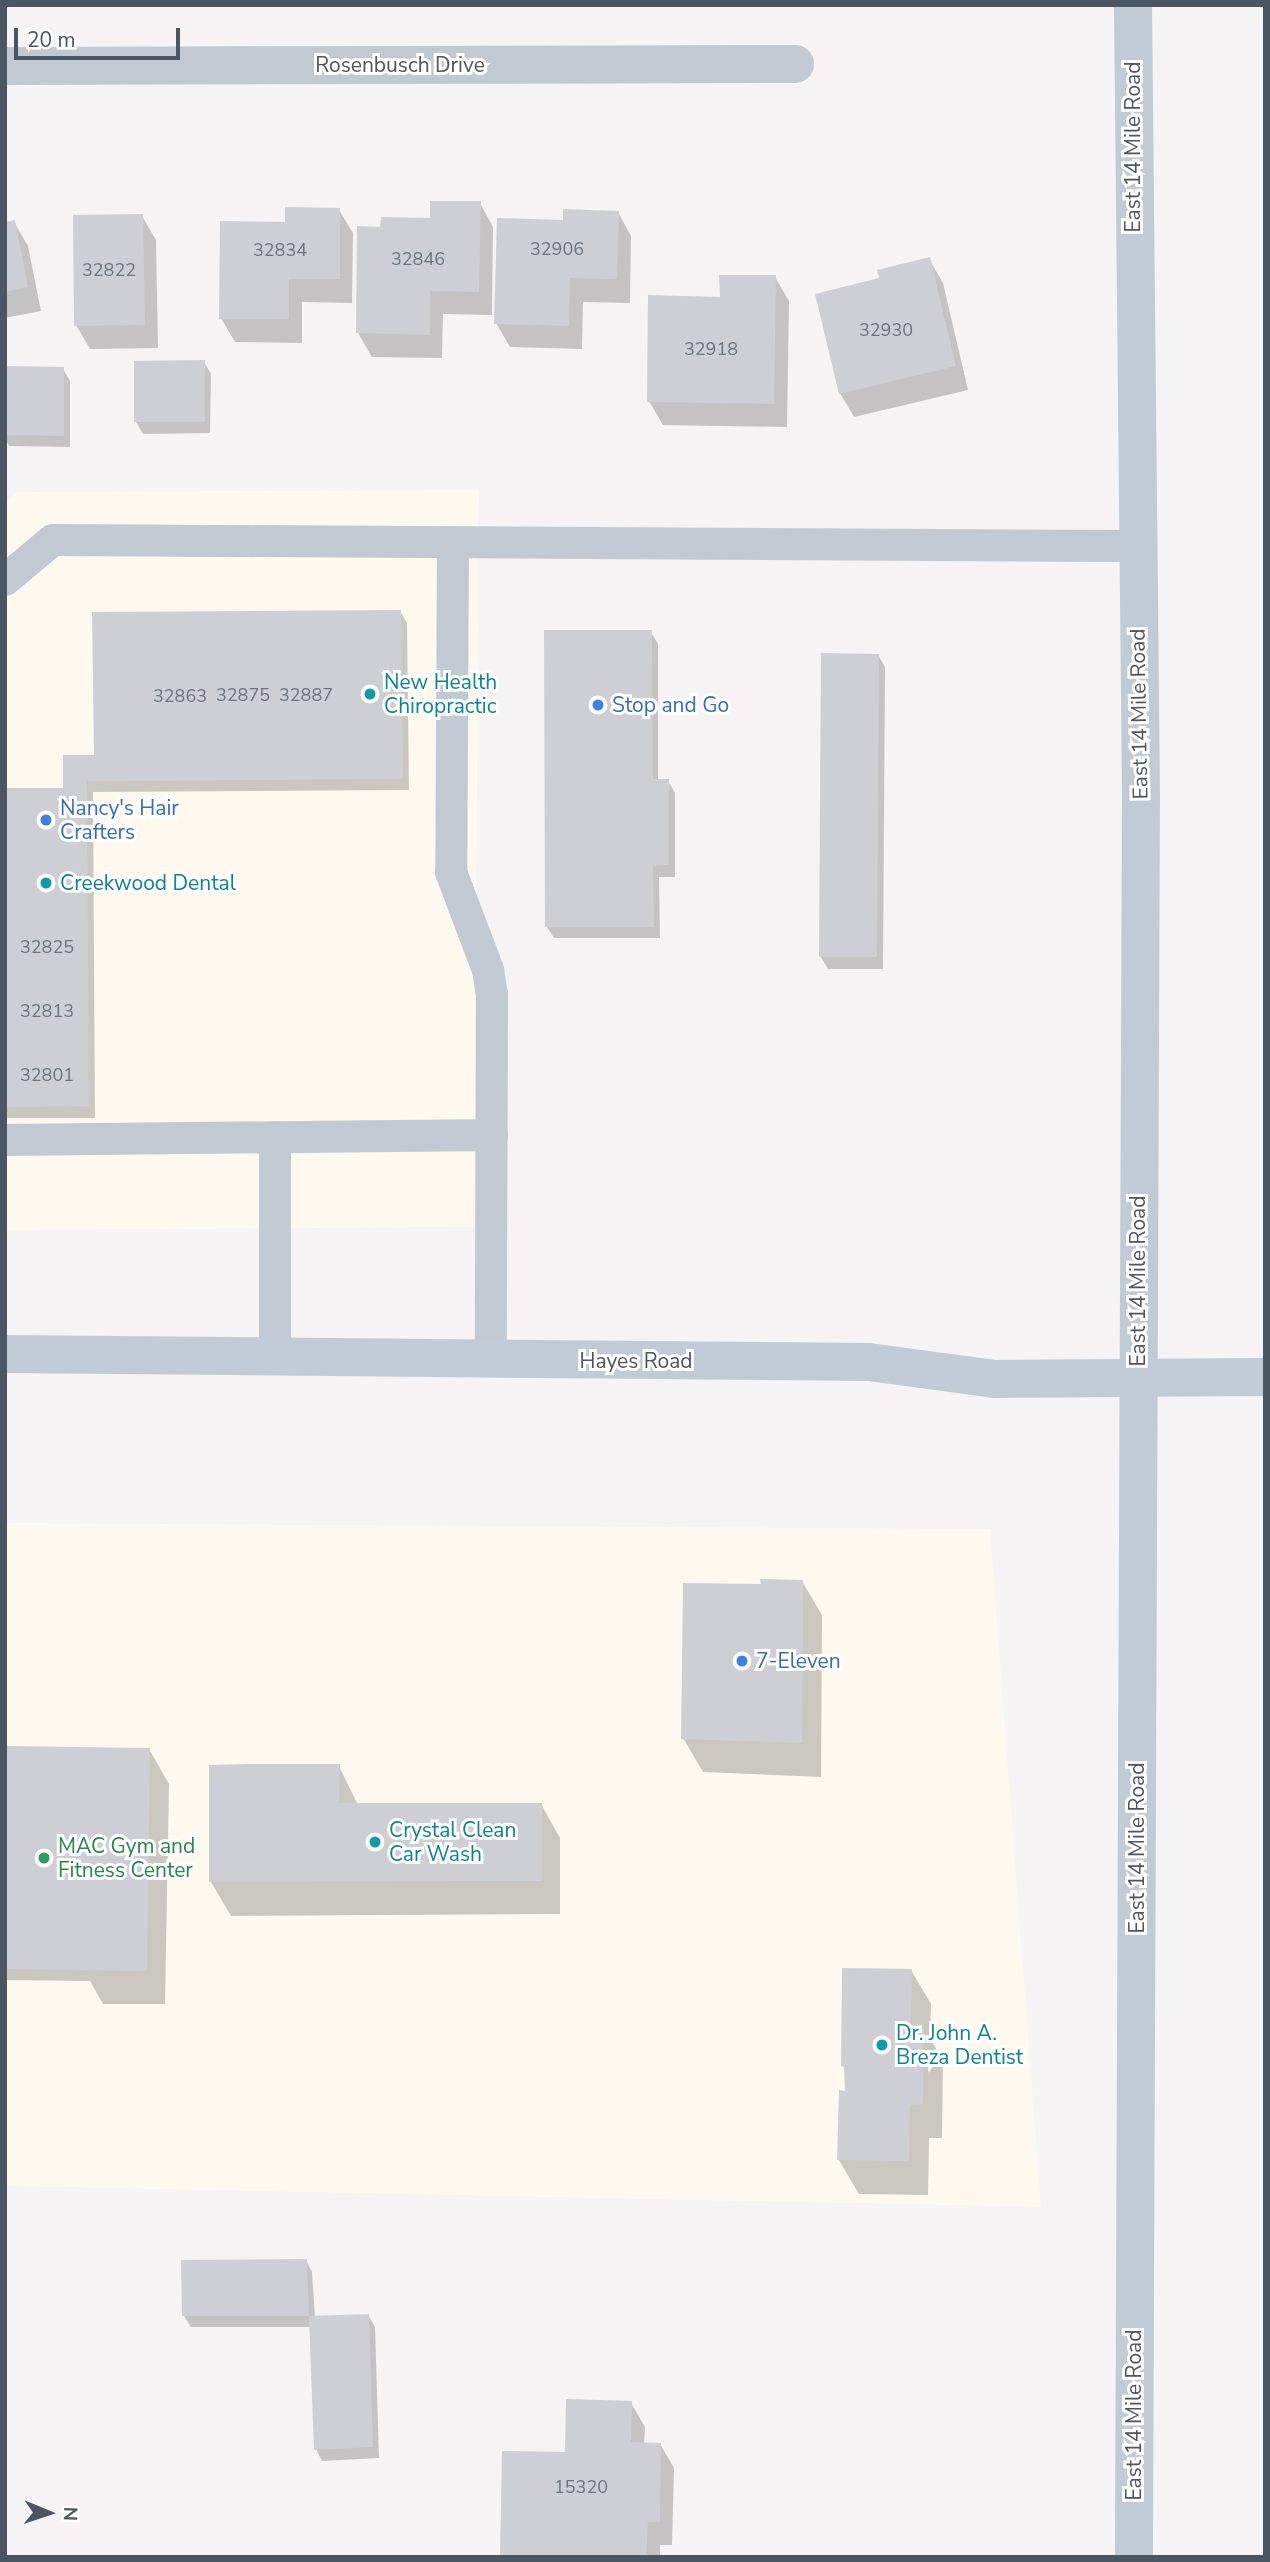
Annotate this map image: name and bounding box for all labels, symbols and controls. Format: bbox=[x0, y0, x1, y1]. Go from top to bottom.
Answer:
scale bar bbox=[18, 14, 184, 58]
text: 20 m bbox=[27, 26, 76, 54]
street label: Rosenbusch Drive bbox=[315, 52, 485, 78]
street label: East 14 Mile Road bbox=[1120, 62, 1146, 232]
house number: 32906 bbox=[530, 238, 584, 260]
house number: 32834 bbox=[253, 239, 307, 261]
house number: 32846 bbox=[391, 248, 445, 270]
house number: 32822 bbox=[82, 259, 136, 281]
house number: 32930 bbox=[859, 319, 913, 341]
house number: 32918 bbox=[684, 338, 738, 360]
street label: East 14 Mile Road bbox=[1125, 628, 1153, 800]
place label: New Health Chiropractic bbox=[384, 669, 497, 719]
house number: 32875 bbox=[216, 684, 270, 706]
house number: 32887 bbox=[279, 684, 333, 706]
house number: 32863 bbox=[153, 685, 207, 707]
marker: New Health Chiropractic bbox=[362, 686, 378, 702]
place label: Stop and Go bbox=[612, 692, 729, 718]
marker: Stop and Go bbox=[590, 697, 606, 713]
place label: Nancy's Hair Crafters bbox=[60, 795, 179, 845]
marker: Nancy's Hair Crafters bbox=[38, 812, 54, 828]
place label: Creekwood Dental bbox=[60, 870, 236, 896]
marker: Creekwood Dental bbox=[38, 875, 54, 891]
house number: 32825 bbox=[20, 936, 74, 958]
house number: 32813 bbox=[20, 1000, 74, 1022]
house number: 32801 bbox=[20, 1064, 74, 1086]
street label: East 14 Mile Road bbox=[1125, 1196, 1151, 1366]
street label: Hayes Road bbox=[579, 1348, 693, 1374]
place label: 7-Eleven bbox=[756, 1648, 841, 1674]
marker: 7-Eleven bbox=[734, 1653, 750, 1669]
street label: East 14 Mile Road bbox=[1124, 1763, 1150, 1933]
place label: Crystal Clean Car Wash bbox=[389, 1817, 516, 1867]
place label: MAC Gym and Fitness Center bbox=[58, 1833, 195, 1883]
marker: Crystal Clean Car Wash bbox=[367, 1834, 383, 1850]
marker: MAC Gym and Fitness Center bbox=[36, 1850, 52, 1866]
place label: Dr. John A. Breza Dentist bbox=[896, 2020, 1023, 2070]
marker: Dr. John A. Breza Dentist bbox=[874, 2037, 890, 2053]
street label: East 14 Mile Road bbox=[1121, 2330, 1147, 2500]
house number: 15320 bbox=[554, 2476, 608, 2498]
north arrow bbox=[14, 2478, 84, 2548]
text: N bbox=[57, 2506, 83, 2521]

